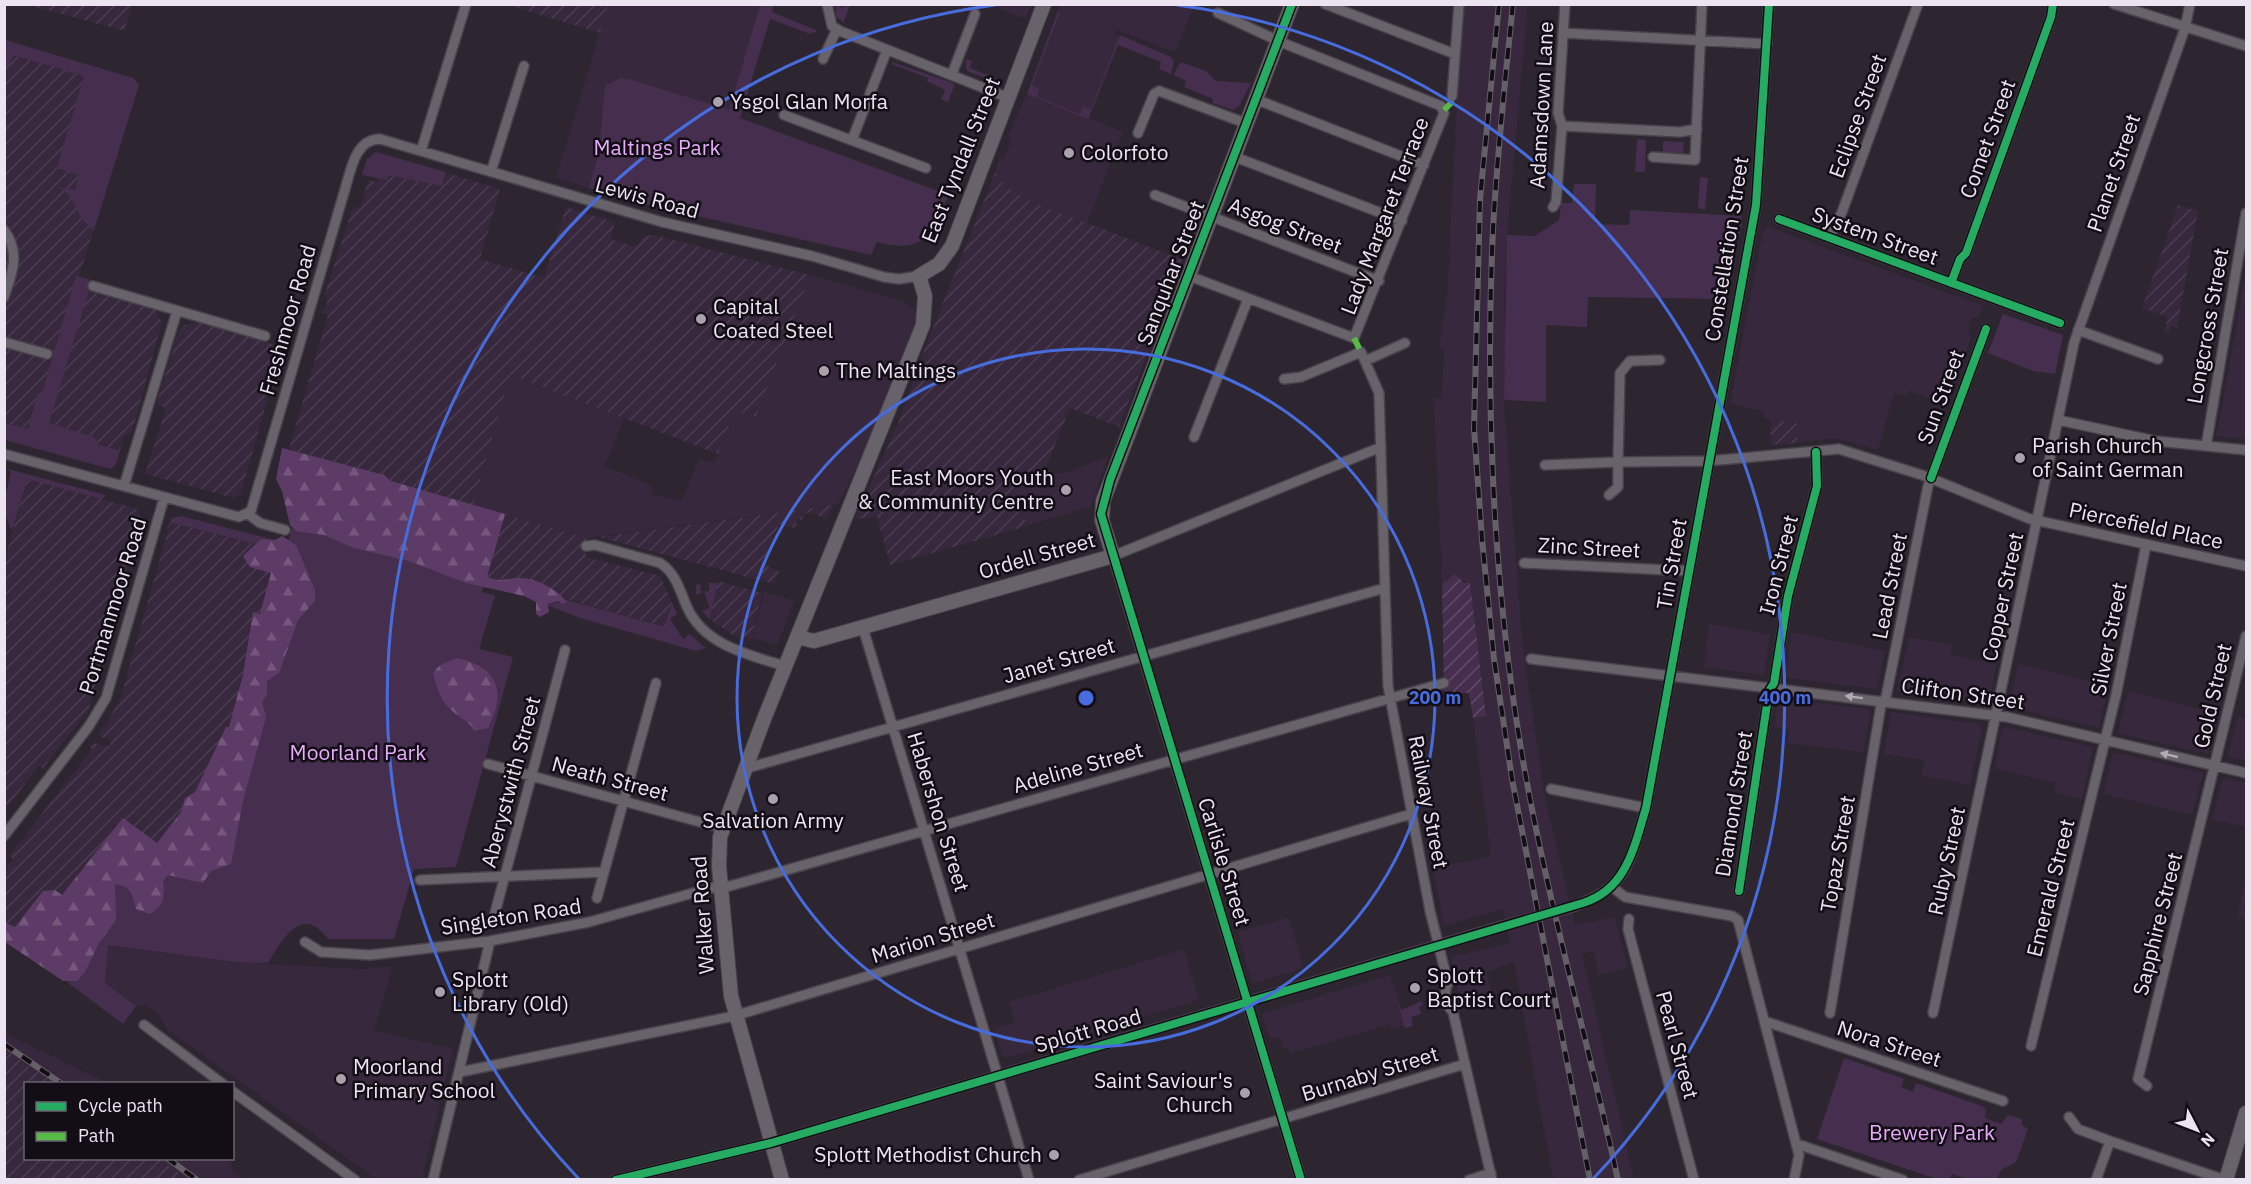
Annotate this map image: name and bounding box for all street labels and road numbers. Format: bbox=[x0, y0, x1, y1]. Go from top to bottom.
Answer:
street label: Adamsdown Lane bbox=[1523, 21, 1559, 189]
street label: Eclipse Street bbox=[1822, 50, 1892, 182]
street label: East Tyndall Street bbox=[914, 72, 1006, 247]
street label: Comet Street bbox=[1953, 75, 2022, 202]
street label: Planet Street bbox=[2080, 110, 2146, 235]
street label: Lady Margaret Terrace bbox=[1334, 113, 1435, 318]
street label: Constellation Street bbox=[1698, 154, 1754, 343]
street label: Lewis Road bbox=[592, 170, 702, 224]
street label: Asgog Street bbox=[1224, 191, 1346, 260]
street label: Sanquhar Street bbox=[1130, 196, 1211, 349]
street label: System Street bbox=[1808, 199, 1942, 271]
street label: Freshmoor Road bbox=[252, 241, 322, 398]
street label: Longcross Street bbox=[2180, 246, 2235, 406]
street label: Sun Street bbox=[1910, 346, 1970, 448]
street label: Piercefield Place bbox=[2067, 495, 2226, 555]
street label: Iron Street bbox=[1752, 512, 1804, 618]
street label: Portmanmoor Road bbox=[72, 514, 152, 698]
street label: Tin Street bbox=[1649, 516, 1693, 611]
street label: Ordell Street bbox=[975, 525, 1098, 585]
street label: Zinc Street bbox=[1537, 530, 1641, 564]
street label: Lead Street bbox=[1865, 530, 1913, 641]
street label: Copper Street bbox=[1975, 530, 2029, 664]
street label: Silver Street bbox=[2083, 580, 2133, 698]
street label: Janet Street bbox=[999, 631, 1118, 689]
street label: Gold Street bbox=[2186, 641, 2238, 751]
street label: Clifton Street bbox=[1900, 670, 2027, 716]
street label: Aberystwith Street bbox=[474, 693, 546, 870]
street label: Habershon Street bbox=[901, 728, 977, 895]
street label: Diamond Street bbox=[1708, 729, 1758, 879]
street label: Railway Street bbox=[1402, 733, 1456, 871]
street label: Adeline Street bbox=[1009, 735, 1146, 799]
street label: Neath Street bbox=[549, 749, 672, 807]
street label: Topaz Street bbox=[1813, 793, 1861, 914]
street label: Carlisle Street bbox=[1192, 794, 1258, 929]
street label: Ruby Street bbox=[1921, 804, 1971, 918]
street label: Emerald Street bbox=[2019, 816, 2081, 960]
street label: Sapphire Street bbox=[2126, 849, 2188, 998]
street label: Walker Road bbox=[684, 855, 720, 975]
street label: Singleton Road bbox=[439, 891, 583, 941]
street label: Marion Street bbox=[868, 905, 998, 969]
street label: Pearl Street bbox=[1650, 987, 1706, 1102]
street label: Splott Road bbox=[1031, 1001, 1144, 1059]
street label: Nora Street bbox=[1834, 1013, 1945, 1073]
street label: Burnaby Street bbox=[1298, 1039, 1442, 1107]

